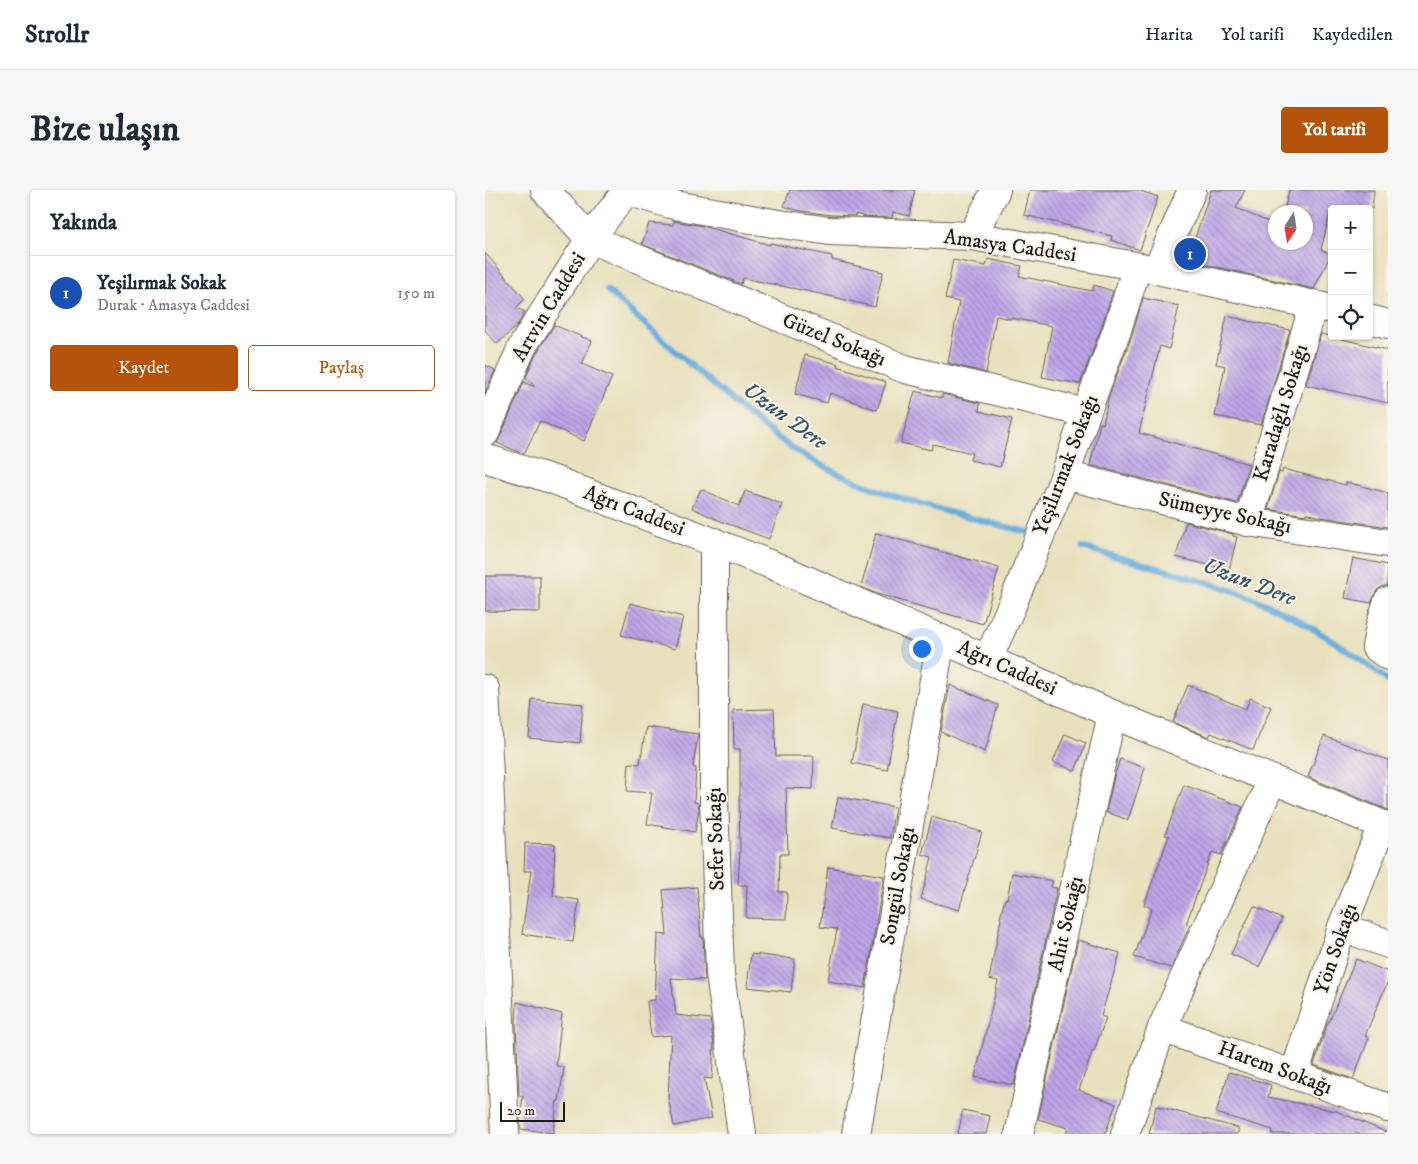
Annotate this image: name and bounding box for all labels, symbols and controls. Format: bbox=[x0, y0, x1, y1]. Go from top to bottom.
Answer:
text: Strollr bbox=[25, 20, 89, 50]
text: Harita bbox=[1145, 24, 1193, 46]
text: Yol tarifi bbox=[1221, 24, 1284, 46]
text: Kaydedilen bbox=[1312, 24, 1393, 46]
button: Yol tarifi bbox=[1281, 107, 1388, 153]
text: Bize ulaşın bbox=[30, 108, 180, 152]
north arrow bbox=[1268, 205, 1313, 250]
map controls bbox=[1328, 205, 1373, 340]
button: + bbox=[1328, 205, 1373, 250]
text: Yakında bbox=[50, 210, 117, 236]
street label: Amasya Caddesi bbox=[942, 224, 1078, 268]
pin: 1 bbox=[1174, 235, 1206, 273]
street label: Artvin Caddesi bbox=[506, 248, 592, 366]
button: − bbox=[1328, 250, 1373, 295]
text: Yeşilırmak Sokak bbox=[97, 272, 226, 295]
text: 1 bbox=[63, 283, 69, 303]
text: 150 m bbox=[397, 283, 435, 303]
text: Durak · Amasya Caddesi bbox=[97, 295, 250, 315]
button: locate bbox=[1328, 295, 1373, 340]
street label: Güzel Sokağı bbox=[778, 307, 890, 373]
street label: Karadağlı Sokağı bbox=[1248, 341, 1314, 485]
button: Kaydet bbox=[50, 345, 238, 391]
button: Paylaş bbox=[248, 345, 435, 391]
water label: Uzun Dere bbox=[738, 376, 833, 456]
street label: Yeşilırmak Sokağı bbox=[1027, 391, 1105, 539]
street label: Ağrı Caddesi bbox=[580, 480, 688, 542]
street label: Sümeyye Sokağı bbox=[1156, 486, 1294, 540]
water label: Uzun Dere bbox=[1199, 552, 1300, 612]
street label: Ağrı Caddesi bbox=[953, 635, 1061, 701]
your location bbox=[909, 636, 935, 662]
street label: Sefer Sokağı bbox=[701, 787, 731, 891]
street label: Songül Sokağı bbox=[875, 825, 921, 947]
street label: Ahit Sokağı bbox=[1042, 874, 1090, 974]
street label: Yön Sokağı bbox=[1308, 900, 1364, 998]
street label: Harem Sokağı bbox=[1214, 1035, 1336, 1101]
scale bar bbox=[500, 1099, 565, 1122]
text: 20 m bbox=[507, 1102, 535, 1120]

